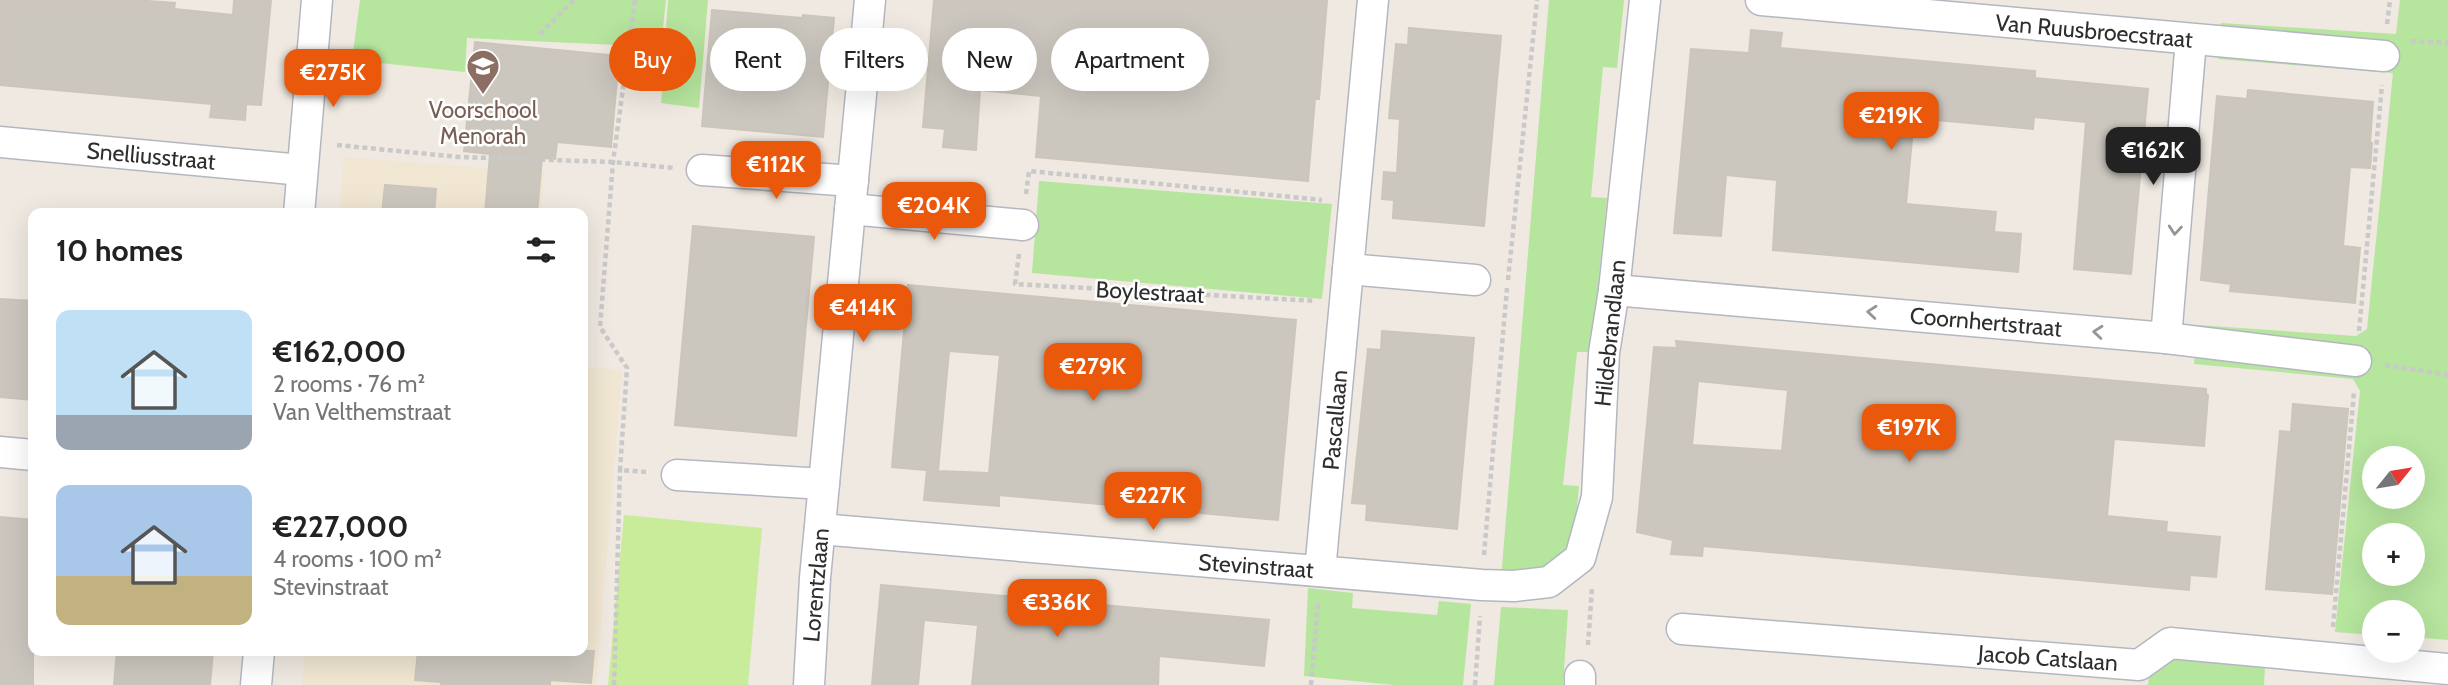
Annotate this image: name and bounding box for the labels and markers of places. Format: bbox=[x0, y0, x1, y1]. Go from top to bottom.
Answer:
school or university icon: Voorschool Menorah bbox=[464, 47, 502, 96]
pin: €275K bbox=[284, 50, 382, 109]
pin: €219K bbox=[1842, 92, 1940, 152]
place label: Voorschool Menorah bbox=[429, 96, 538, 150]
pin: €162K bbox=[2104, 128, 2202, 187]
pin: €112K bbox=[727, 142, 825, 201]
pin: €204K bbox=[885, 182, 983, 242]
pin: €414K bbox=[814, 284, 912, 344]
pin: €279K bbox=[1044, 344, 1142, 403]
pin: €197K bbox=[1860, 405, 1958, 464]
pin: €227K bbox=[1104, 472, 1202, 532]
pin: €336K bbox=[1008, 580, 1106, 639]

